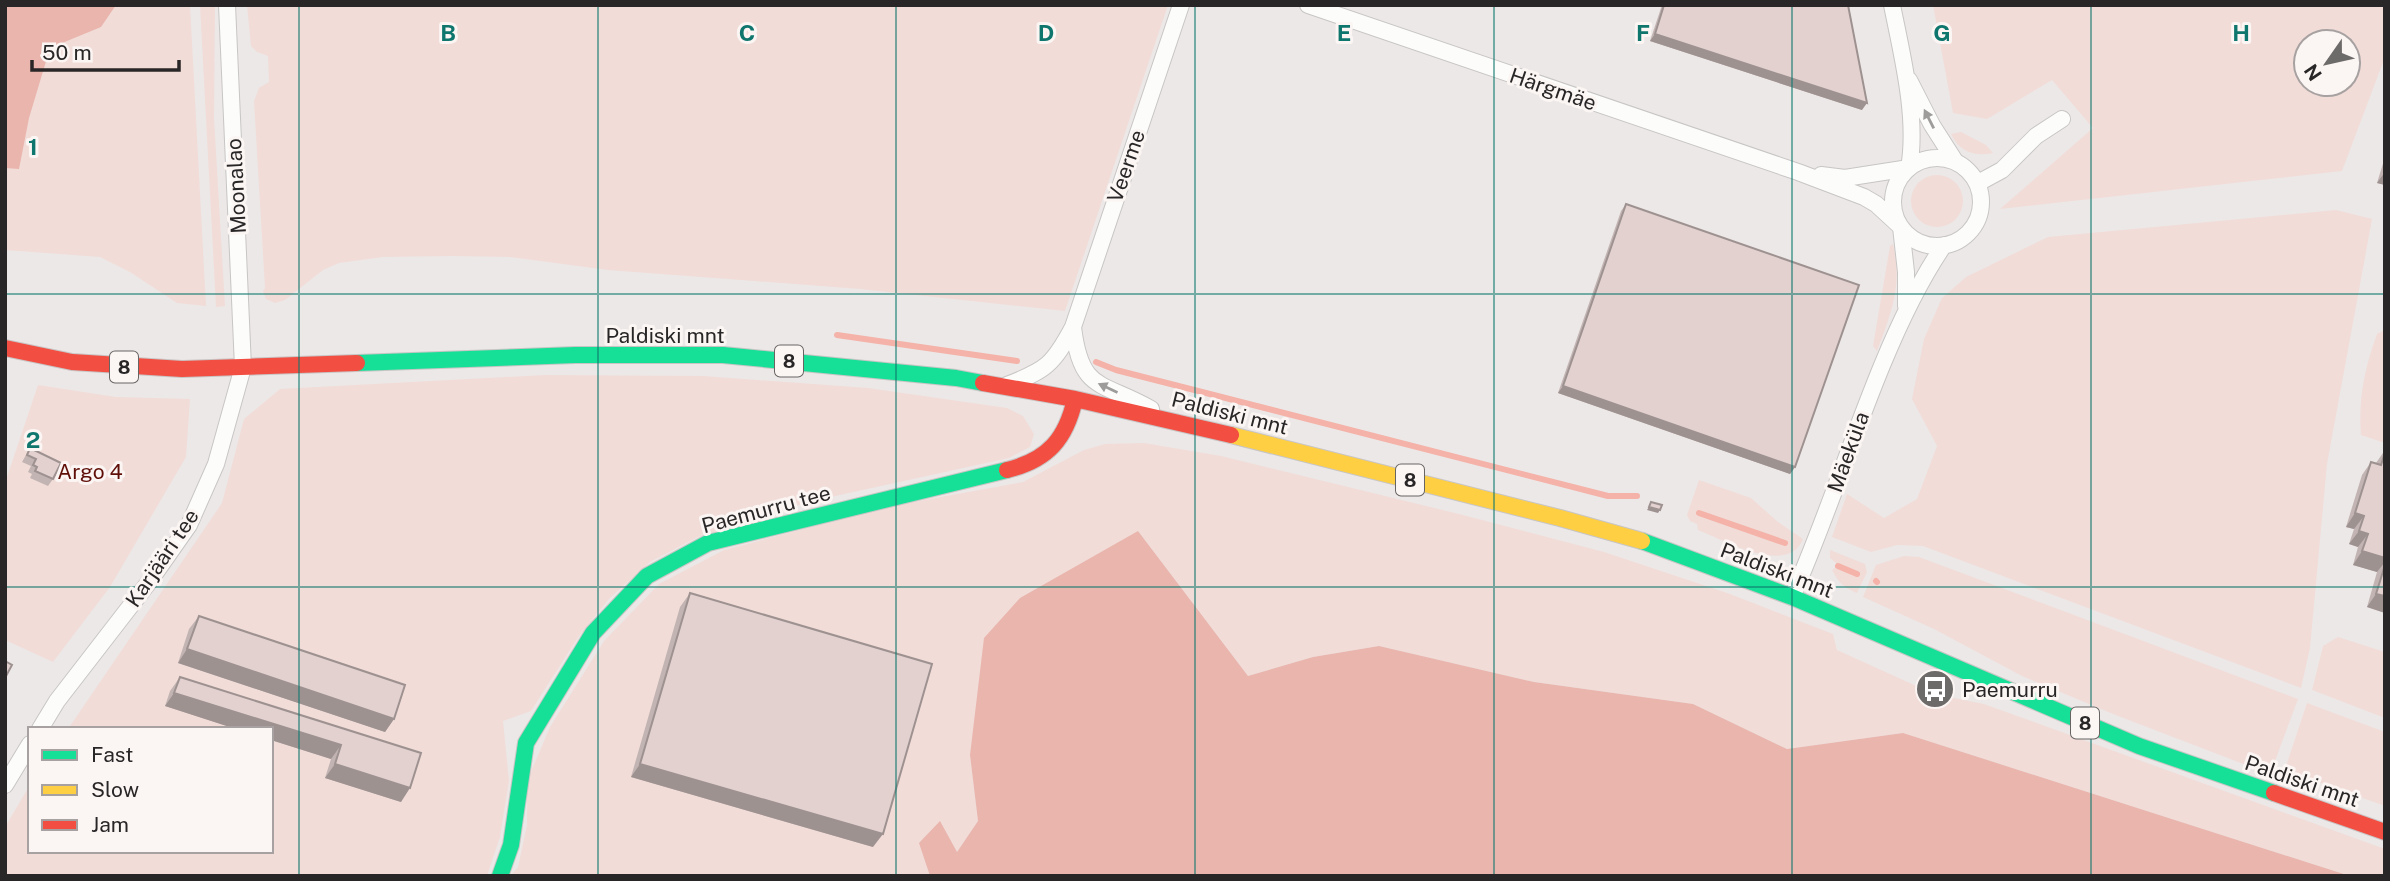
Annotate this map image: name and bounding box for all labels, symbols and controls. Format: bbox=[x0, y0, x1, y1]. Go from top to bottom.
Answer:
text: B bbox=[440, 19, 456, 46]
text: C bbox=[739, 19, 755, 46]
text: D bbox=[1038, 19, 1054, 46]
text: E bbox=[1337, 19, 1351, 46]
text: F bbox=[1636, 19, 1650, 46]
text: G bbox=[1933, 19, 1951, 46]
text: H bbox=[2232, 19, 2250, 46]
scale bar bbox=[32, 28, 178, 72]
north arrow bbox=[2292, 28, 2362, 98]
text: 50 m bbox=[42, 40, 92, 65]
text: N bbox=[2300, 60, 2326, 85]
street label: Härgmäe bbox=[1506, 62, 1600, 116]
one-way arrow bbox=[1924, 108, 1936, 128]
street label: Veerme bbox=[1102, 126, 1150, 206]
text: 1 bbox=[28, 133, 38, 160]
street label: Moonalao bbox=[221, 138, 251, 234]
street label: Paldiski mnt bbox=[605, 323, 725, 348]
road number: 8 bbox=[775, 346, 803, 376]
road number: 8 bbox=[110, 352, 138, 382]
one-way arrow bbox=[1098, 383, 1118, 394]
street label: Paldiski mnt bbox=[1169, 386, 1291, 440]
street label: Mäeküla bbox=[1822, 408, 1874, 496]
text: 2 bbox=[26, 426, 40, 453]
park label: Argo 4 bbox=[57, 459, 123, 484]
road number: 8 bbox=[1396, 464, 1424, 495]
street label: Paemurru tee bbox=[699, 480, 833, 538]
street label: Karjääri tee bbox=[120, 504, 204, 612]
street label: Paldiski mnt bbox=[1717, 537, 1837, 603]
bus stop icon: Paemurru bbox=[1914, 668, 1956, 710]
place label: Paemurru bbox=[1962, 677, 2058, 702]
road number: 8 bbox=[2071, 708, 2099, 738]
legend bbox=[28, 727, 273, 853]
text: Fast bbox=[91, 742, 133, 767]
street label: Paldiski mnt bbox=[2242, 750, 2362, 812]
text: Slow bbox=[91, 777, 139, 802]
text: Jam bbox=[91, 812, 129, 837]

